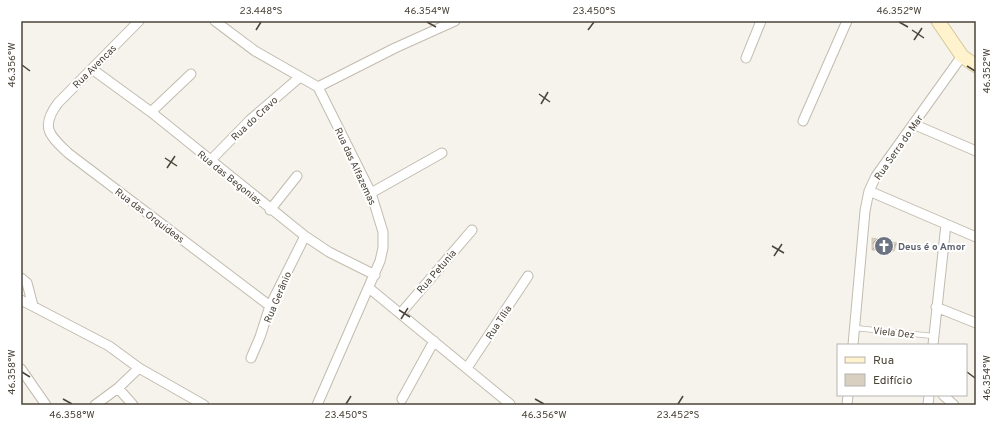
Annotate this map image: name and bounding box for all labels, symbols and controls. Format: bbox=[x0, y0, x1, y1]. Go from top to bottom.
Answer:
text: 23.448°S bbox=[240, 5, 282, 18]
text: 46.354°W bbox=[404, 5, 450, 18]
text: 23.450°S bbox=[572, 5, 616, 18]
text: 46.352°W bbox=[876, 5, 922, 18]
text: 46.356°W bbox=[6, 42, 19, 88]
street label: Rua Avencas bbox=[70, 42, 120, 92]
text: 46.352°W bbox=[981, 48, 994, 94]
street label: Rua do Cravo bbox=[229, 94, 281, 144]
street label: Rua Serra do Mar bbox=[872, 113, 927, 183]
street label: Rua das Alfazemas bbox=[331, 126, 378, 208]
street label: Rua das Begonias bbox=[194, 148, 264, 208]
street label: Rua das Orquideas bbox=[112, 186, 187, 247]
church icon: Deus é o Amor bbox=[873, 235, 895, 257]
place label: Deus é o Amor bbox=[898, 241, 966, 254]
street label: Rua Petunia bbox=[414, 247, 460, 297]
street label: Rua Gerânio bbox=[262, 269, 295, 325]
street label: Rua Tília bbox=[483, 303, 515, 342]
street label: Viela Dez bbox=[872, 325, 915, 342]
legend bbox=[837, 344, 967, 396]
text: 46.358°W bbox=[6, 349, 19, 395]
text: Rua bbox=[873, 353, 894, 369]
text: 46.354°W bbox=[981, 355, 994, 401]
text: Edifício bbox=[873, 373, 913, 389]
text: 46.358°W bbox=[49, 409, 95, 422]
text: 23.450°S bbox=[324, 409, 368, 422]
text: 46.356°W bbox=[521, 409, 567, 422]
text: 23.452°S bbox=[657, 409, 699, 422]

